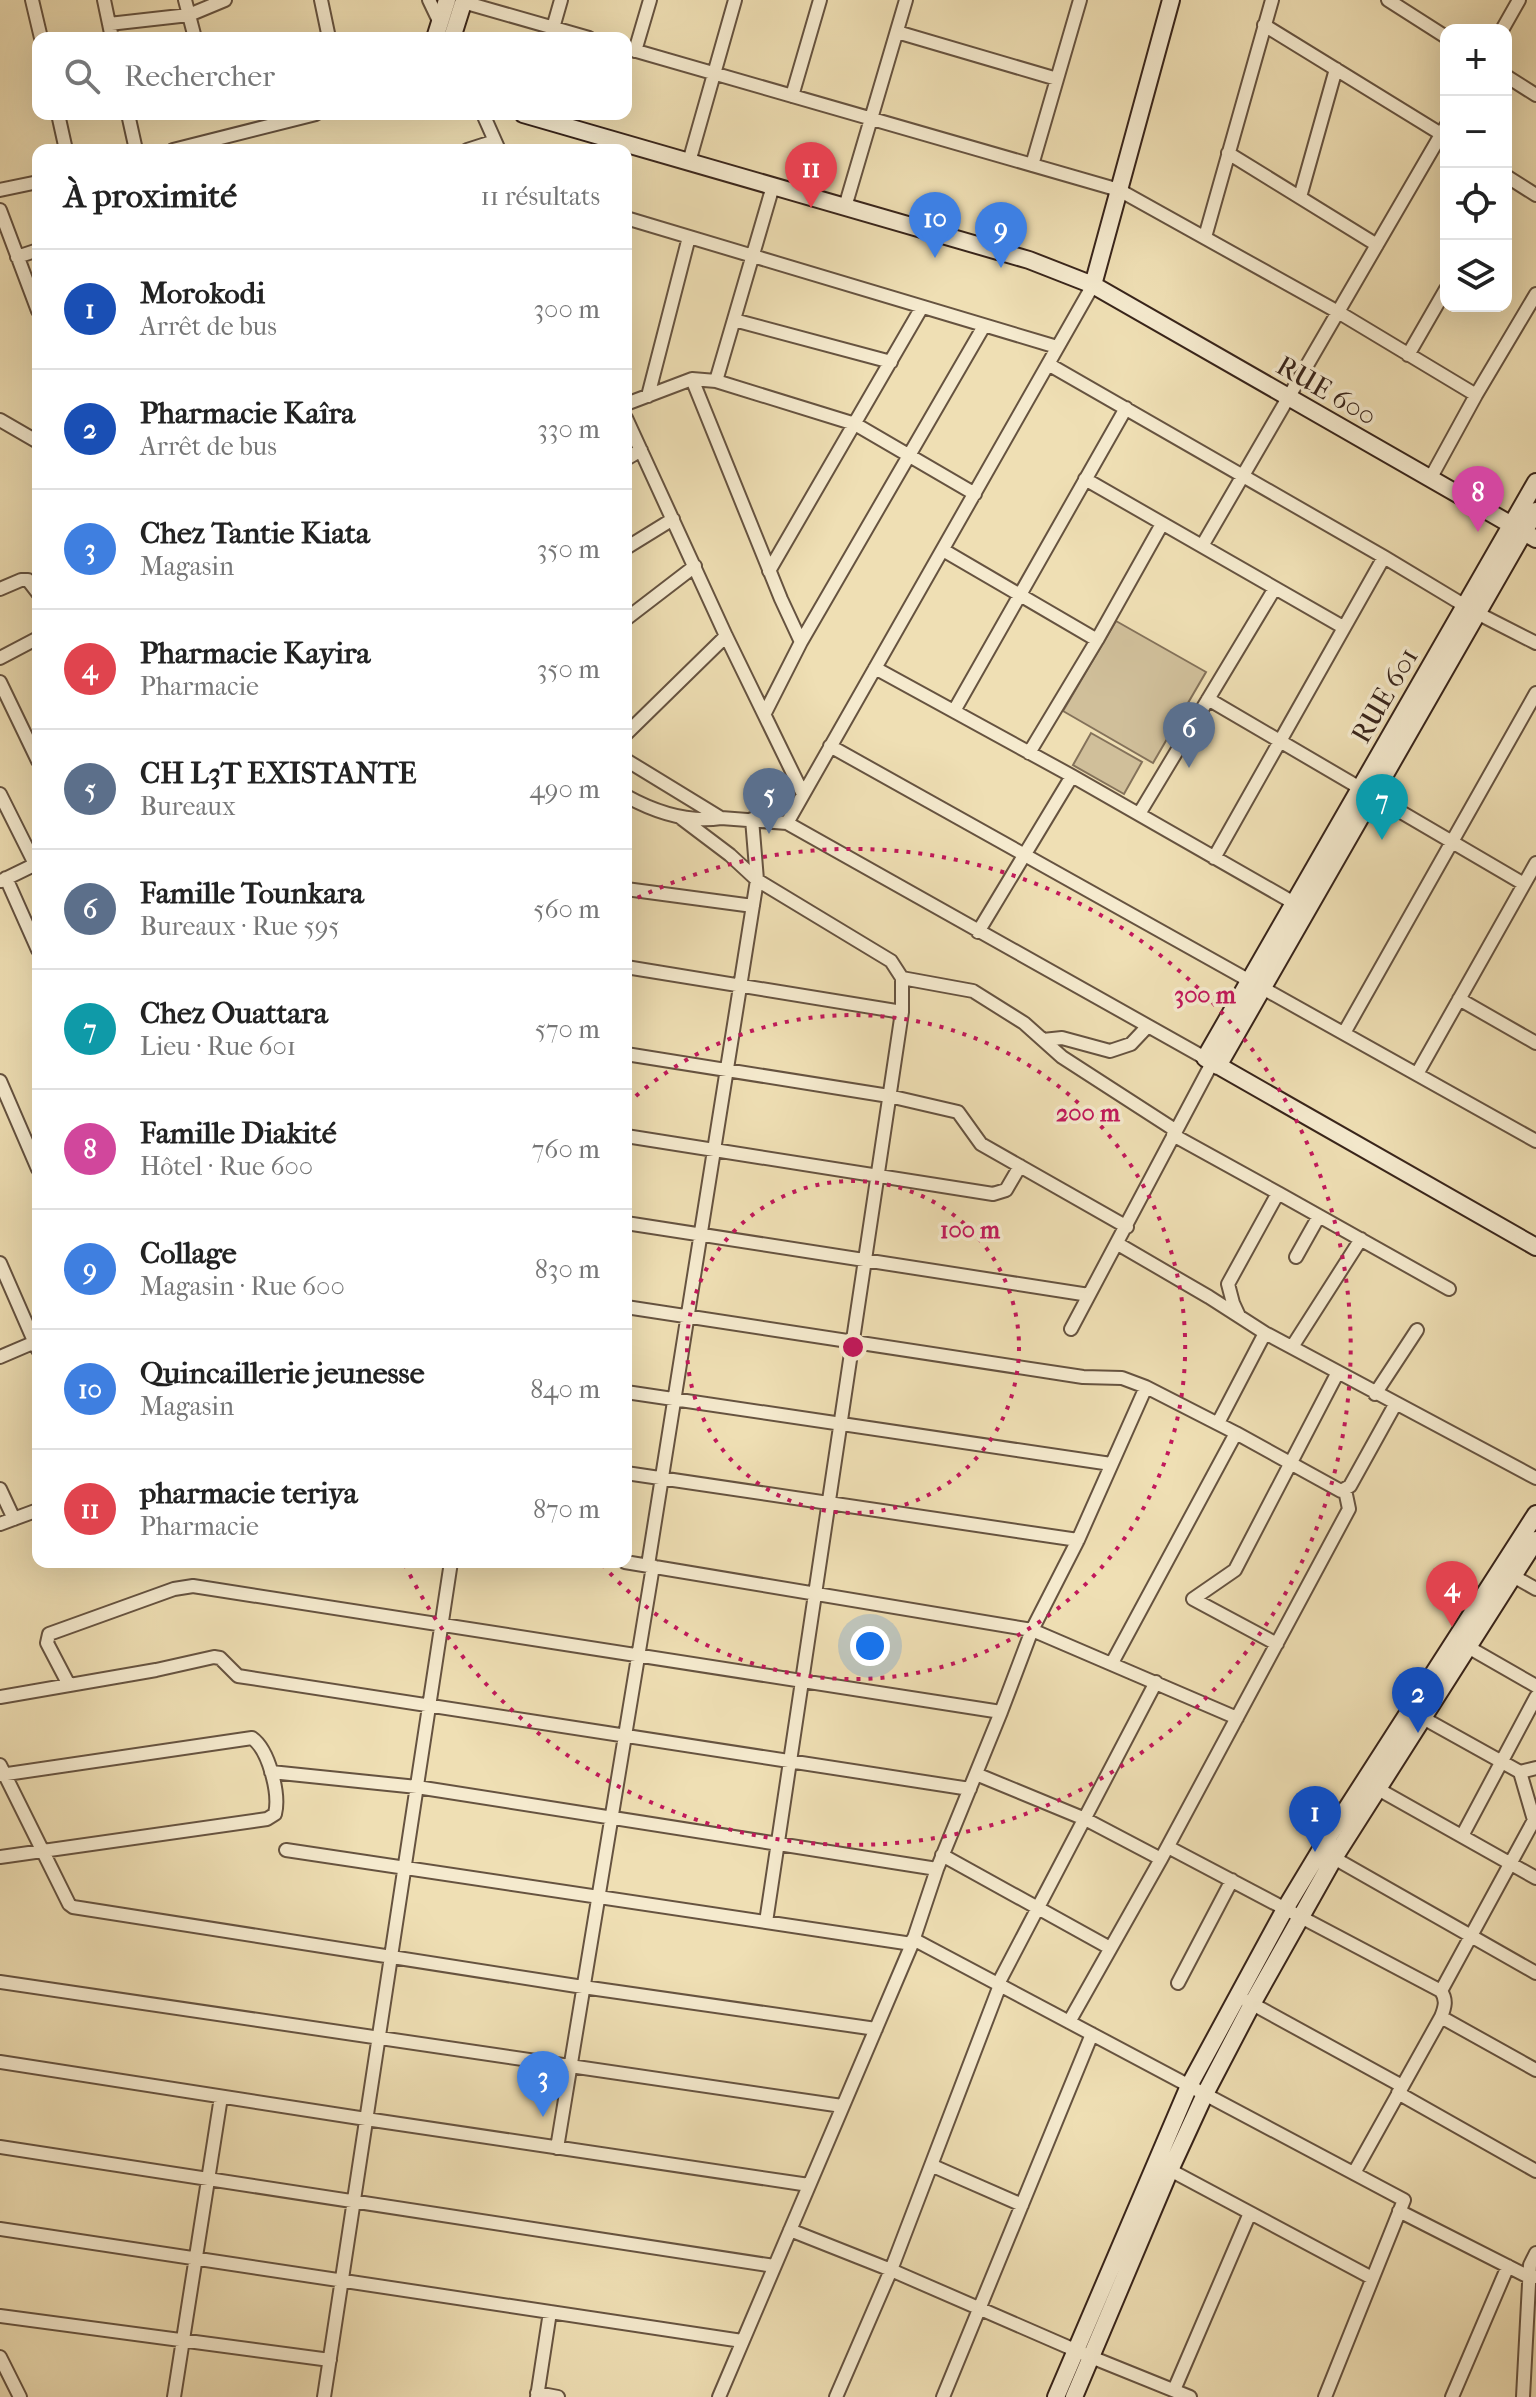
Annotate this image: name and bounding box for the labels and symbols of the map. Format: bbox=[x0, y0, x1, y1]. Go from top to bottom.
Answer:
pin: 11 bbox=[785, 142, 837, 208]
pin: 10 bbox=[909, 192, 961, 258]
pin: 9 bbox=[975, 202, 1027, 268]
street label: RUE 600 bbox=[1271, 349, 1383, 432]
pin: 8 bbox=[1452, 466, 1504, 532]
street label: RUE 601 bbox=[1344, 642, 1425, 749]
pin: 6 bbox=[1163, 702, 1215, 768]
pin: 5 bbox=[743, 768, 795, 834]
pin: 7 bbox=[1356, 774, 1408, 840]
text: 300 m bbox=[1174, 981, 1237, 1009]
text: 200 m bbox=[1056, 1099, 1121, 1127]
text: 100 m bbox=[940, 1216, 1001, 1244]
centre of rings bbox=[839, 1333, 867, 1361]
pin: 4 bbox=[1426, 1561, 1478, 1627]
your location bbox=[850, 1626, 890, 1666]
pin: 2 bbox=[1392, 1667, 1444, 1733]
pin: 1 bbox=[1289, 1786, 1341, 1852]
pin: 3 bbox=[517, 2051, 569, 2117]

